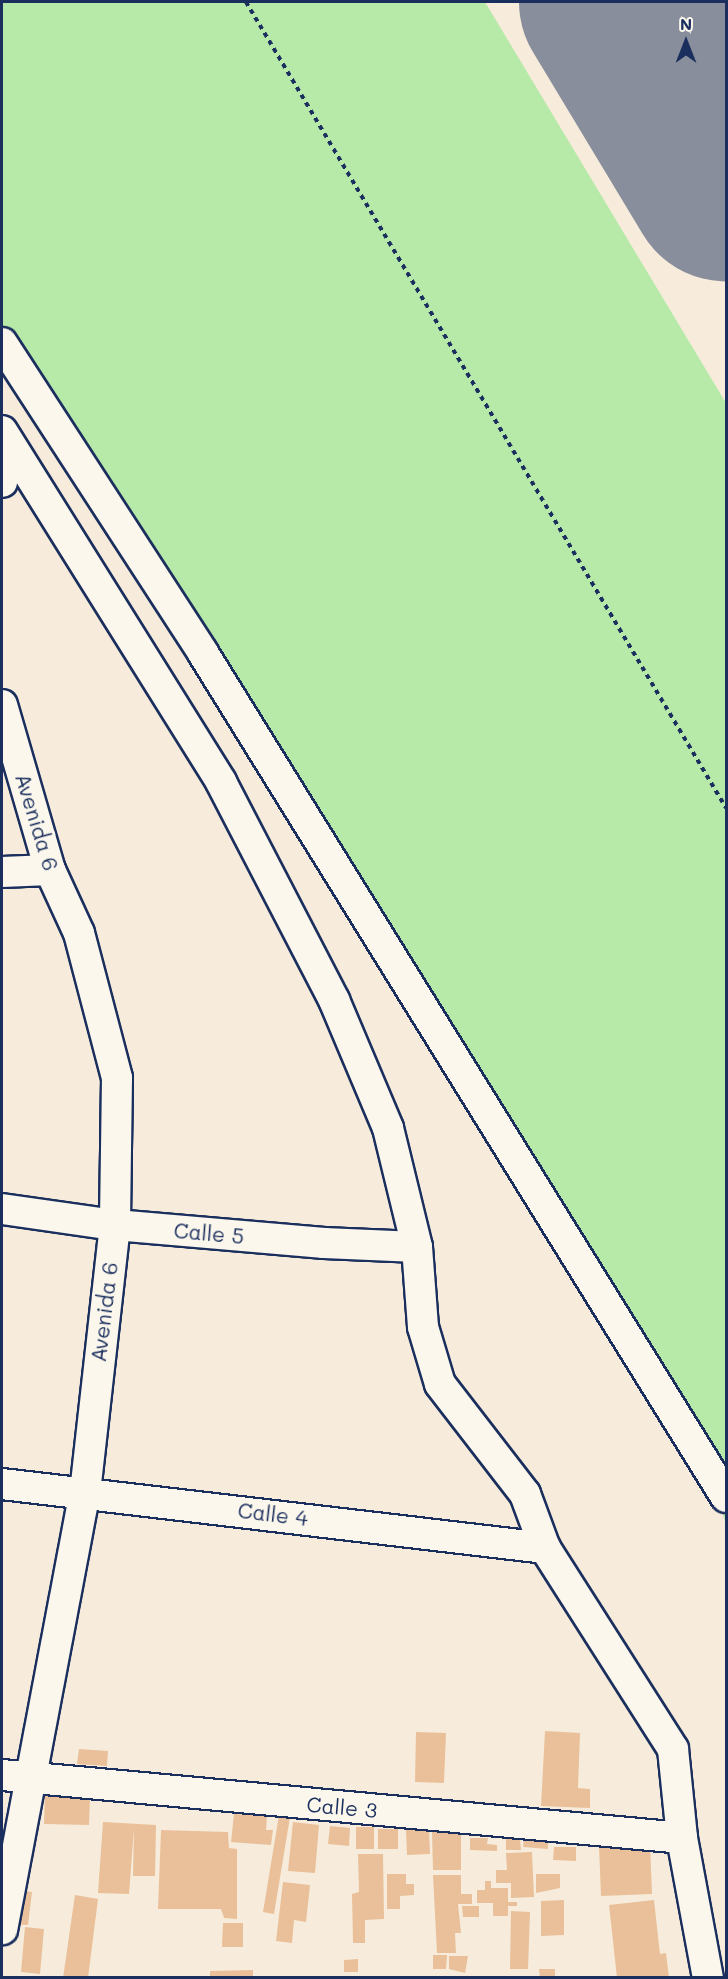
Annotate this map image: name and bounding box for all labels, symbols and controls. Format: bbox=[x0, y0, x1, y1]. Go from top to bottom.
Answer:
north arrow bbox=[656, 12, 716, 72]
text: N bbox=[680, 13, 692, 34]
street label: Avenida 6 bbox=[10, 770, 64, 874]
street label: Calle 5 bbox=[173, 1217, 245, 1249]
street label: Avenida 6 bbox=[85, 1261, 123, 1363]
street label: Calle 4 bbox=[236, 1497, 310, 1531]
street label: Calle 3 bbox=[306, 1791, 378, 1823]

